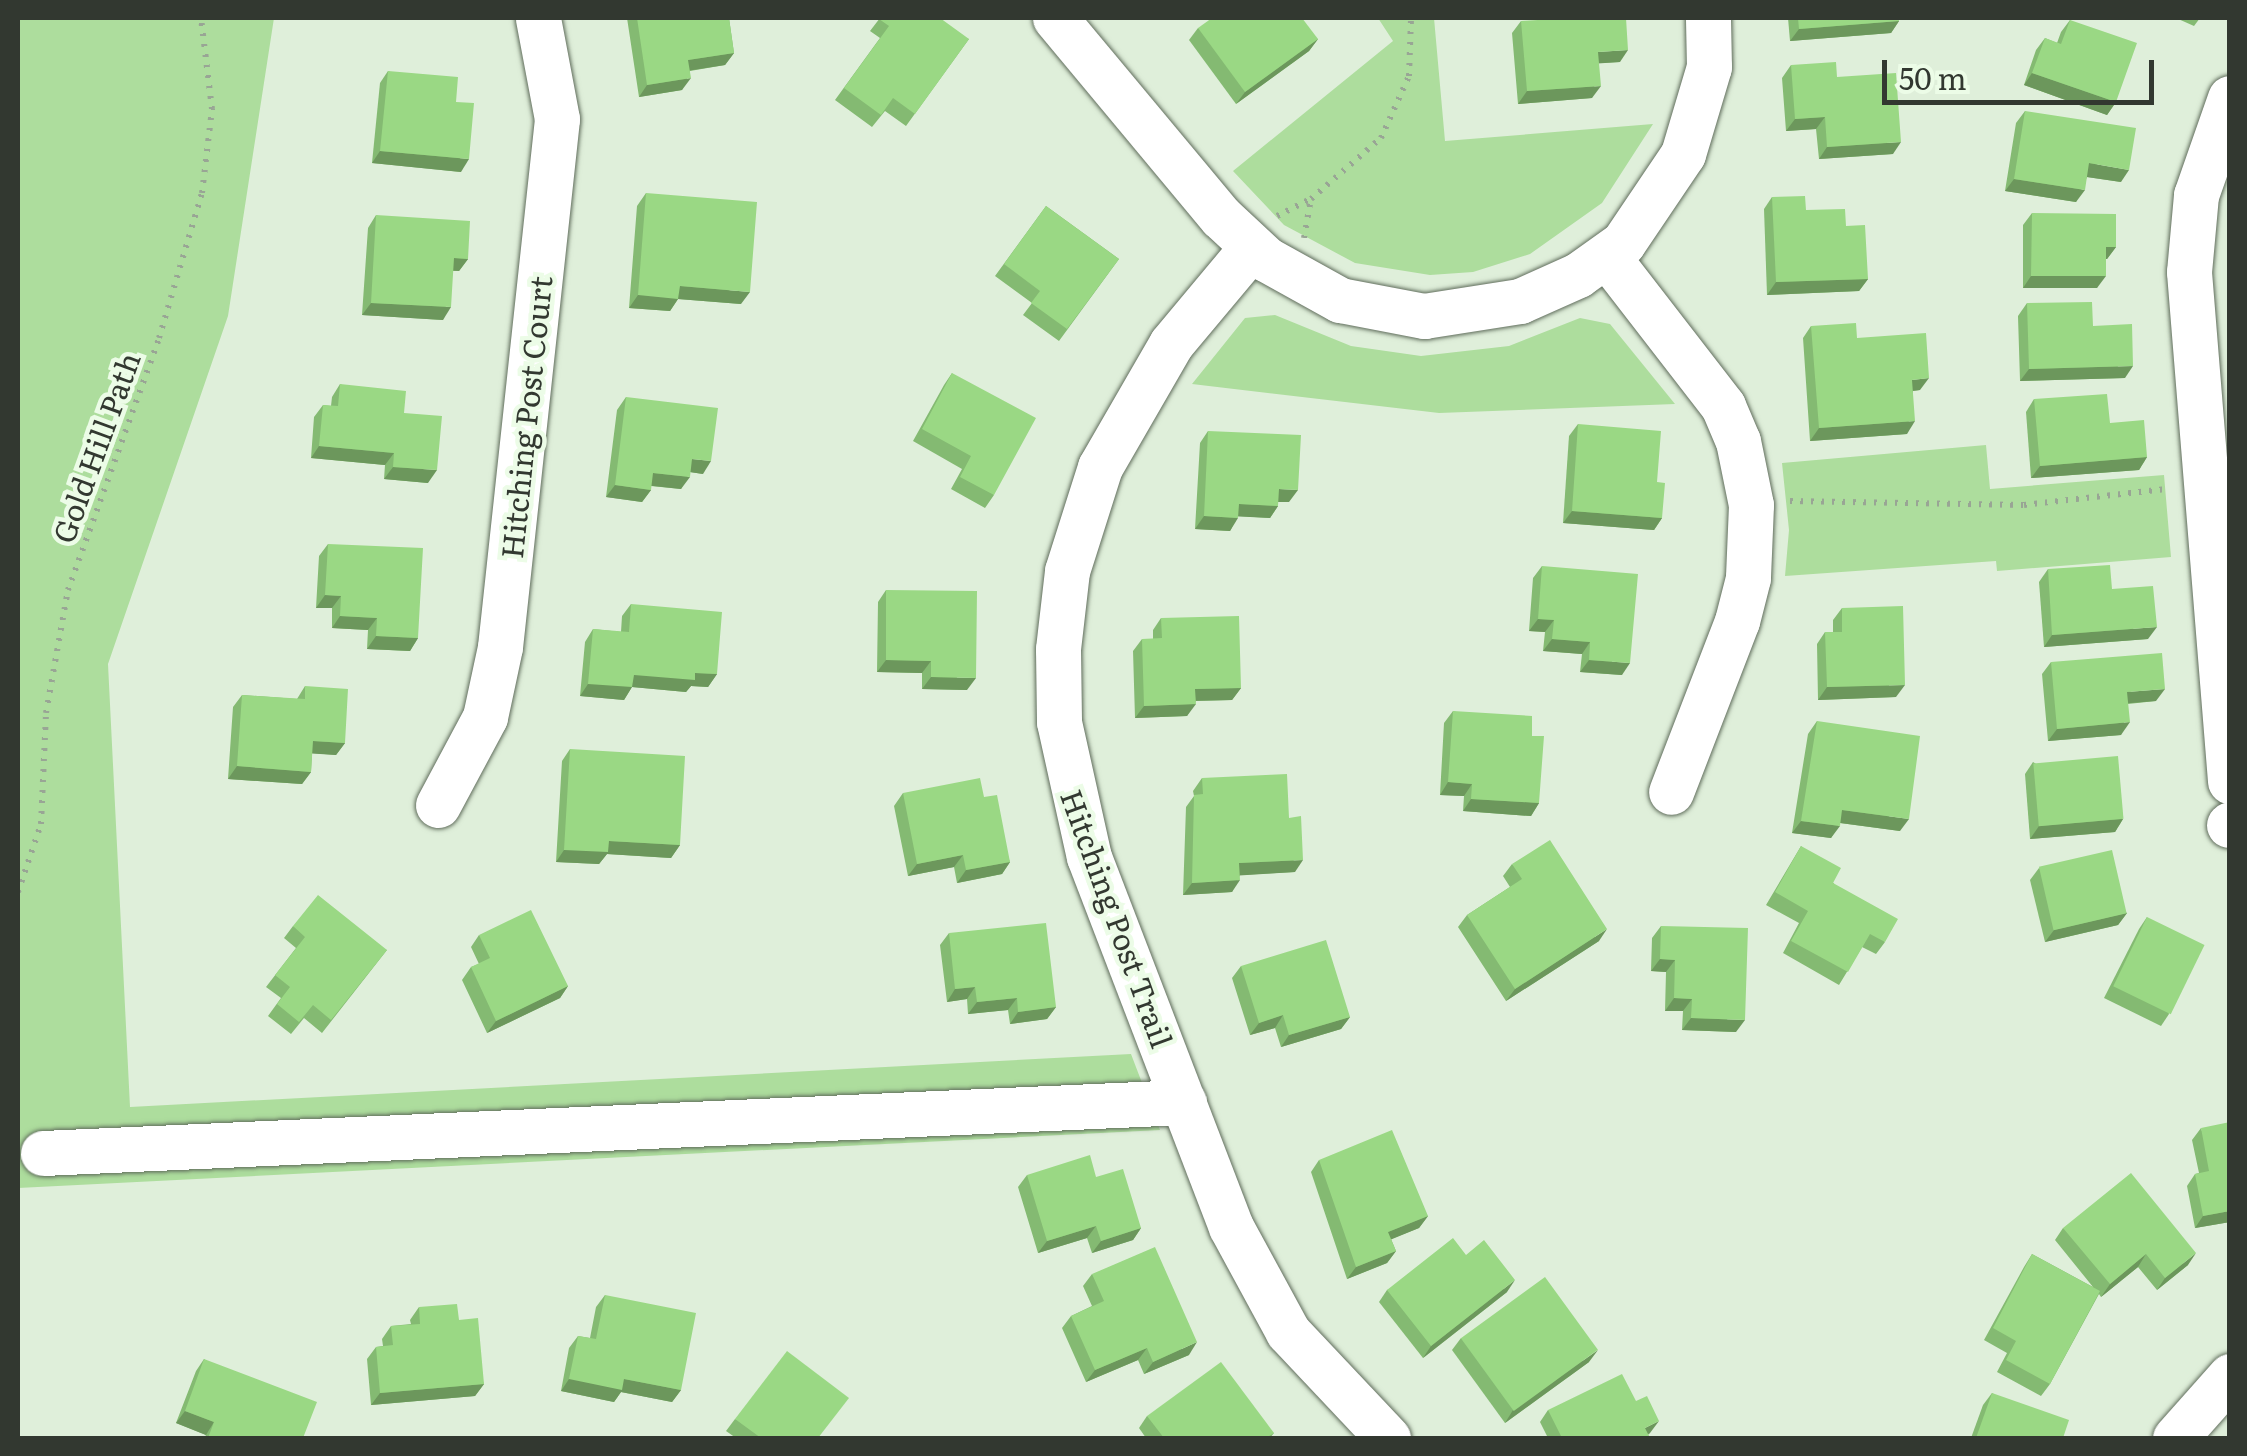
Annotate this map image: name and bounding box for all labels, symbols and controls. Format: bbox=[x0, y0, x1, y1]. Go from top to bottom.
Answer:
scale bar bbox=[1887, 40, 2160, 102]
text: 50 m bbox=[1899, 55, 1967, 99]
street label: Hitching Post Court bbox=[492, 274, 558, 560]
street label: Gold Hill Path bbox=[44, 347, 146, 547]
street label: Hitching Post Trail bbox=[1055, 784, 1181, 1052]

